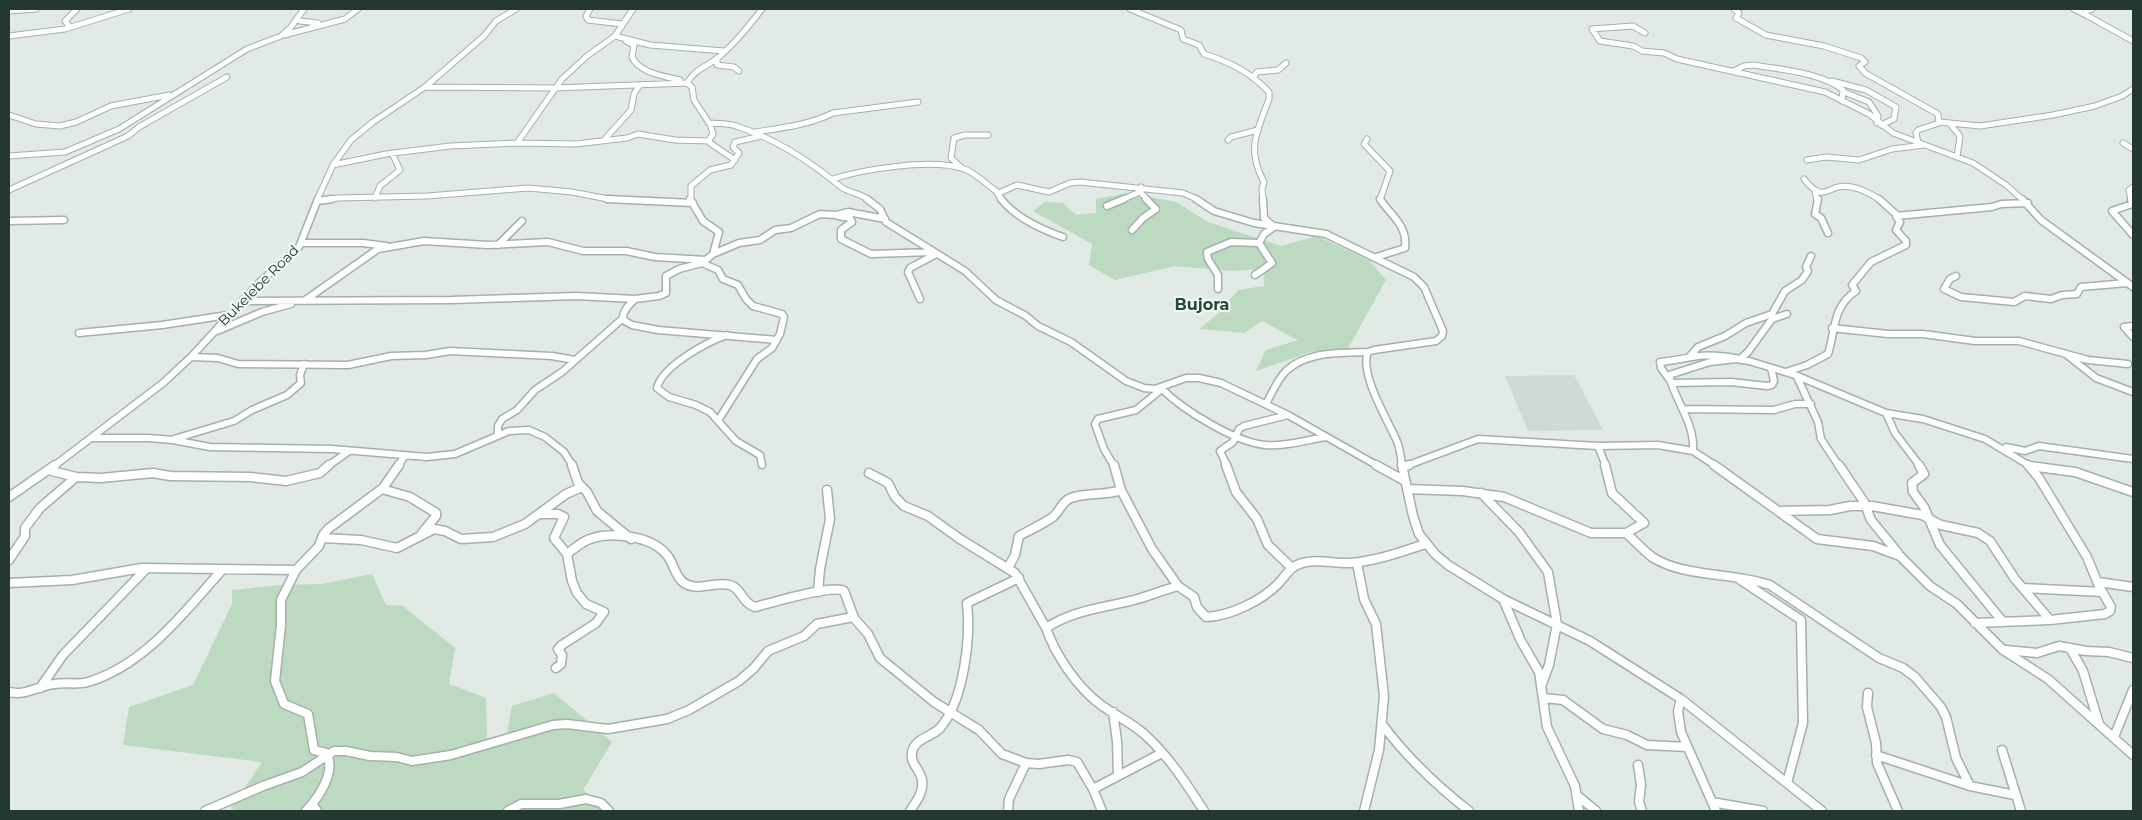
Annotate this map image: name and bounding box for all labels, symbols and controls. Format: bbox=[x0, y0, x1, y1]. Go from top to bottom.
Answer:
street label: Bukelebe Road bbox=[215, 242, 303, 330]
district label: Bujora bbox=[1175, 295, 1229, 315]

